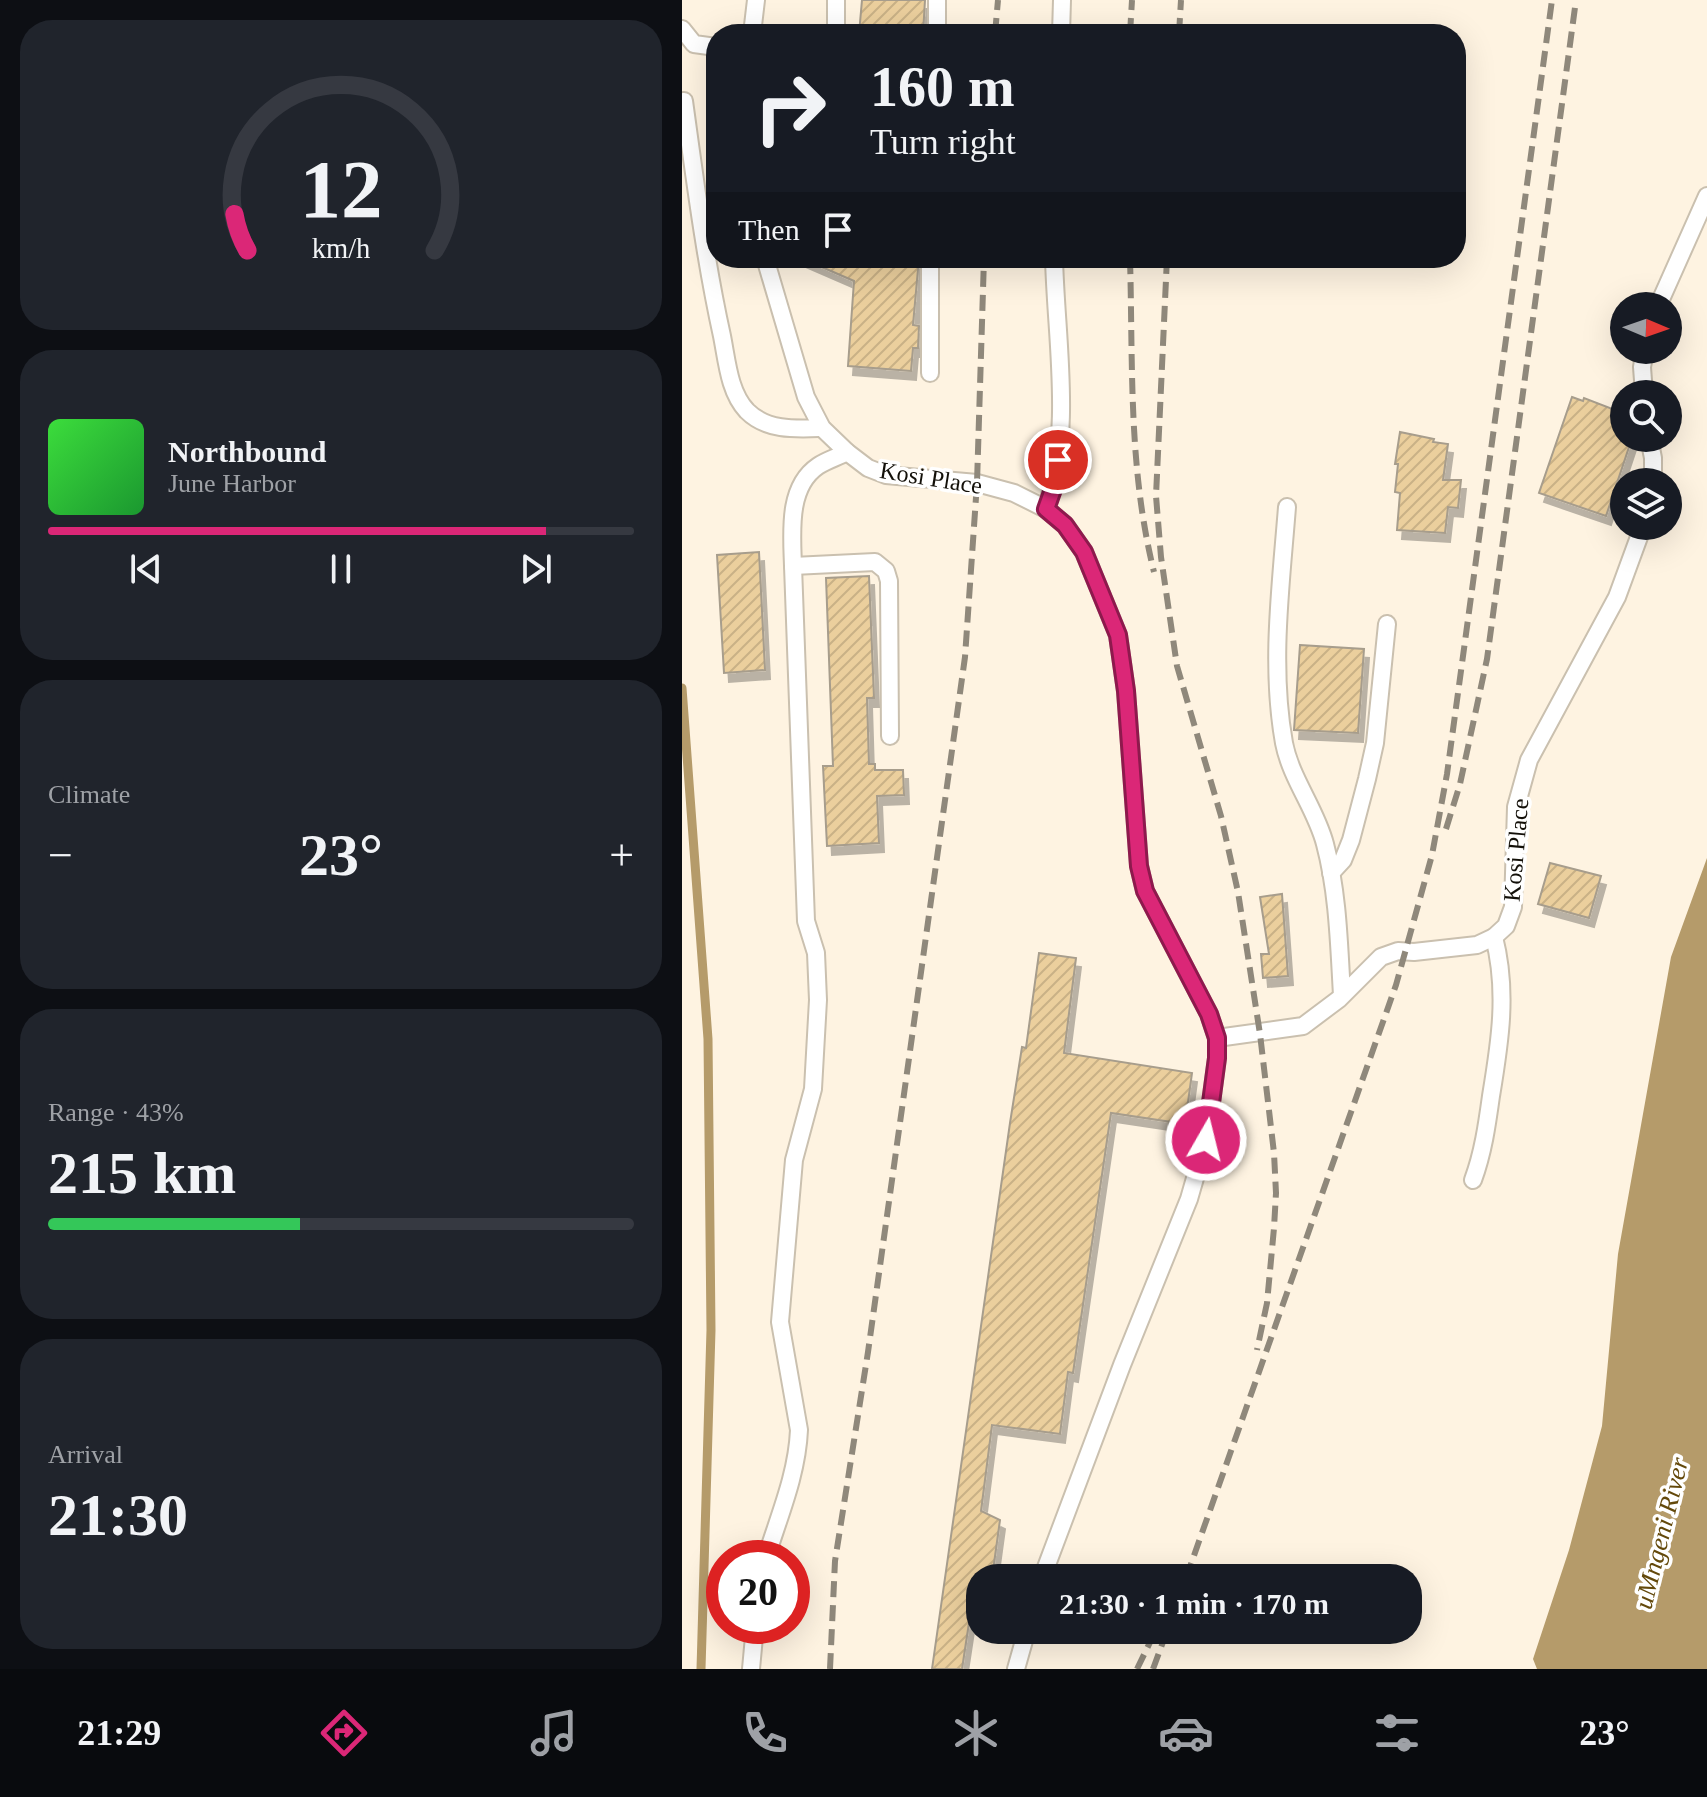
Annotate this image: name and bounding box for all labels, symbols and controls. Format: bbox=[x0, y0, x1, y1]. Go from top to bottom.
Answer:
icon: right bbox=[738, 56, 842, 160]
text: 160 m bbox=[870, 56, 1015, 118]
text: Turn right bbox=[870, 122, 1016, 162]
text: 12 bbox=[299, 142, 383, 234]
icon: arrive bbox=[816, 208, 860, 252]
text: Then bbox=[738, 213, 800, 246]
text: km/h bbox=[312, 233, 370, 264]
north arrow bbox=[1610, 292, 1682, 364]
map controls bbox=[1610, 292, 1682, 540]
button: search bbox=[1610, 380, 1682, 452]
pin bbox=[1024, 426, 1092, 494]
text: Northbound bbox=[168, 435, 326, 468]
icon: arrive bbox=[1036, 438, 1080, 482]
street label: Kosi Place bbox=[878, 457, 984, 499]
button: layers bbox=[1610, 468, 1682, 540]
text: June Harbor bbox=[168, 469, 296, 498]
icon: previous bbox=[124, 547, 168, 591]
icon: pause bbox=[319, 547, 363, 591]
icon: next bbox=[514, 547, 558, 591]
text: Climate bbox=[48, 780, 130, 809]
street label: Kosi Place bbox=[1499, 797, 1533, 903]
text: 23° bbox=[299, 822, 383, 888]
text: − bbox=[48, 831, 73, 880]
text: + bbox=[609, 831, 634, 880]
text: Range · 43% bbox=[48, 1098, 184, 1127]
position arrow bbox=[1164, 1098, 1248, 1182]
text: 215 km bbox=[48, 1140, 236, 1206]
text: Arrival bbox=[48, 1440, 123, 1469]
water label: uMngeni River bbox=[1629, 1453, 1695, 1612]
text: 21:30 bbox=[48, 1482, 188, 1548]
speed limit sign: 20 bbox=[706, 1540, 810, 1644]
text: 21:30 · 1 min · 170 m bbox=[1059, 1587, 1329, 1620]
icon: directions bbox=[316, 1705, 372, 1761]
icon: music bbox=[526, 1705, 582, 1761]
icon: phone bbox=[737, 1705, 793, 1761]
icon: climate bbox=[948, 1705, 1004, 1761]
icon: car bbox=[1158, 1705, 1214, 1761]
icon: filters bbox=[1369, 1705, 1425, 1761]
text: 21:29 bbox=[77, 1713, 161, 1753]
text: 23° bbox=[1579, 1713, 1630, 1753]

